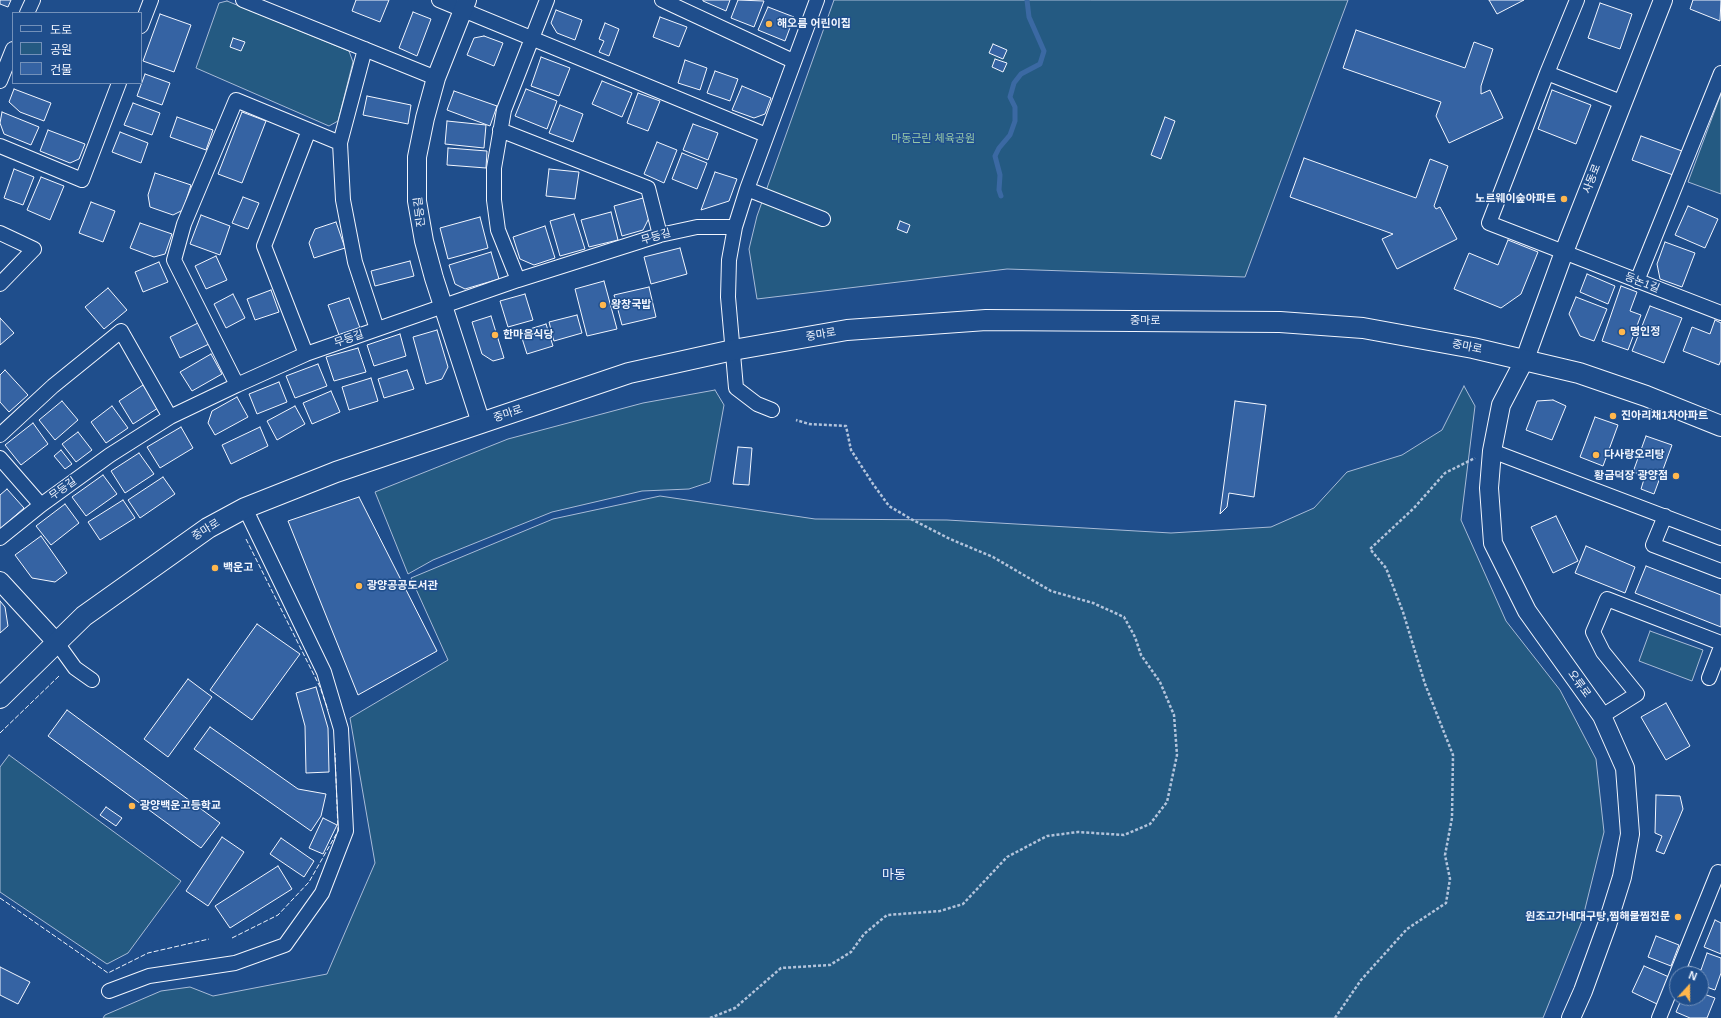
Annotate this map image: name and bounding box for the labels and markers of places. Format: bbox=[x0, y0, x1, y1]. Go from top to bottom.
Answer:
place label: 해오름 어린이집 bbox=[777, 17, 851, 31]
marker: 해오름 어린이집 bbox=[764, 19, 774, 29]
place label: 노르웨이숲아파트 bbox=[1475, 192, 1556, 206]
marker: 노르웨이숲아파트 bbox=[1559, 194, 1569, 204]
place label: 왕창국밥 bbox=[611, 298, 651, 312]
marker: 왕창국밥 bbox=[598, 300, 608, 310]
place label: 명인정 bbox=[1630, 325, 1660, 339]
marker: 명인정 bbox=[1617, 327, 1627, 337]
place label: 한마음식당 bbox=[503, 328, 554, 342]
marker: 한마음식당 bbox=[490, 330, 500, 340]
place label: 진아리채1차아파트 bbox=[1621, 409, 1708, 423]
marker: 진아리채1차아파트 bbox=[1608, 411, 1618, 421]
place label: 다사랑오리탕 bbox=[1604, 448, 1665, 462]
marker: 다사랑오리탕 bbox=[1591, 450, 1601, 460]
place label: 황금덕장 광양점 bbox=[1594, 469, 1668, 483]
marker: 황금덕장 광양점 bbox=[1671, 471, 1681, 481]
place label: 백운고 bbox=[223, 561, 253, 575]
marker: 백운고 bbox=[210, 563, 220, 573]
place label: 광양공공도서관 bbox=[367, 579, 438, 593]
marker: 광양공공도서관 bbox=[354, 581, 364, 591]
place label: 광양백운고등학교 bbox=[140, 799, 221, 813]
marker: 광양백운고등학교 bbox=[127, 801, 137, 811]
place label: 원조고가네대구탕,찜해물찜전문 bbox=[1525, 910, 1670, 924]
marker: 원조고가네대구탕,찜해물찜전문 bbox=[1673, 912, 1683, 922]

